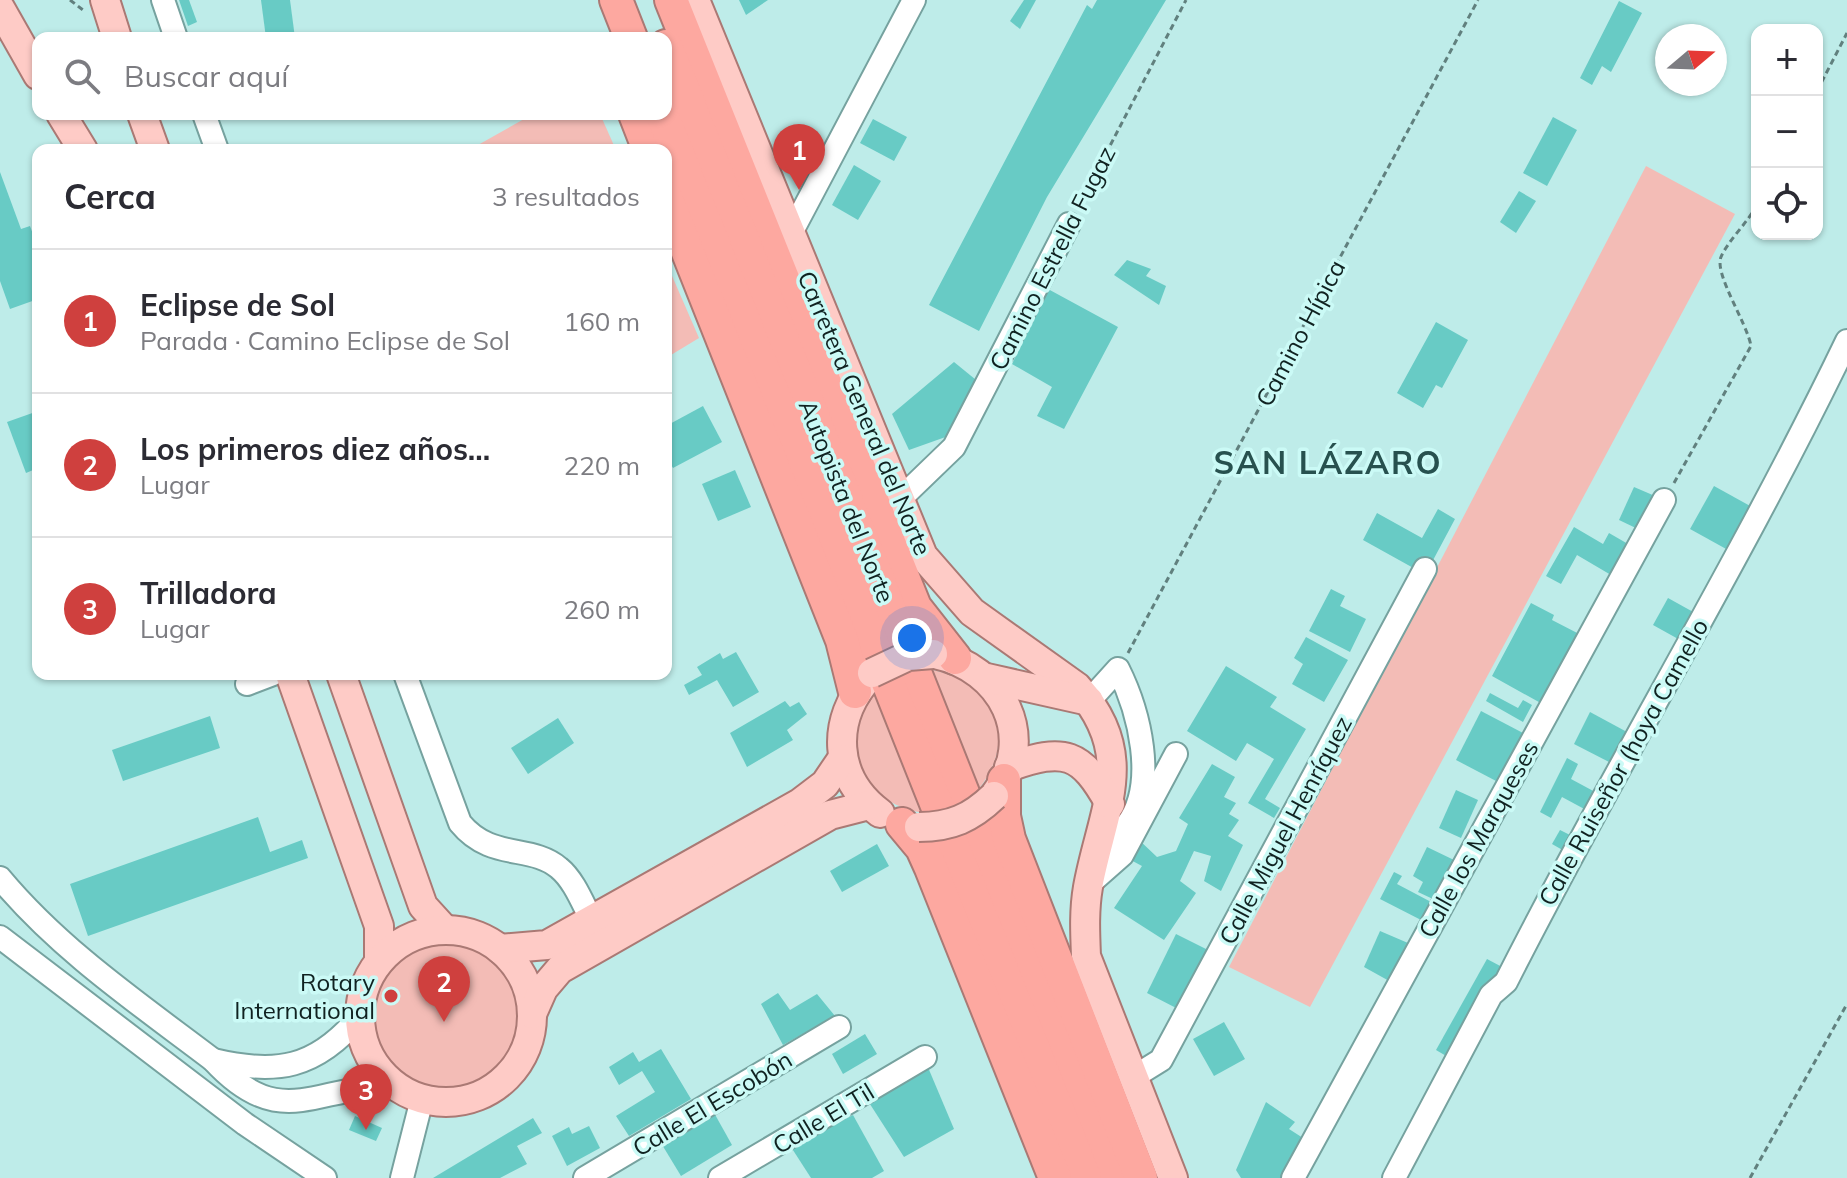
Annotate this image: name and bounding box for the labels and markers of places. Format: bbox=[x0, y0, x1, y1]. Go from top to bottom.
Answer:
pin: 1 bbox=[773, 124, 825, 190]
pin: 2 bbox=[418, 956, 470, 1022]
place label: Rotary International bbox=[234, 967, 375, 1025]
marker: Rotary International bbox=[382, 987, 400, 1005]
pin: 3 bbox=[340, 1064, 392, 1130]

